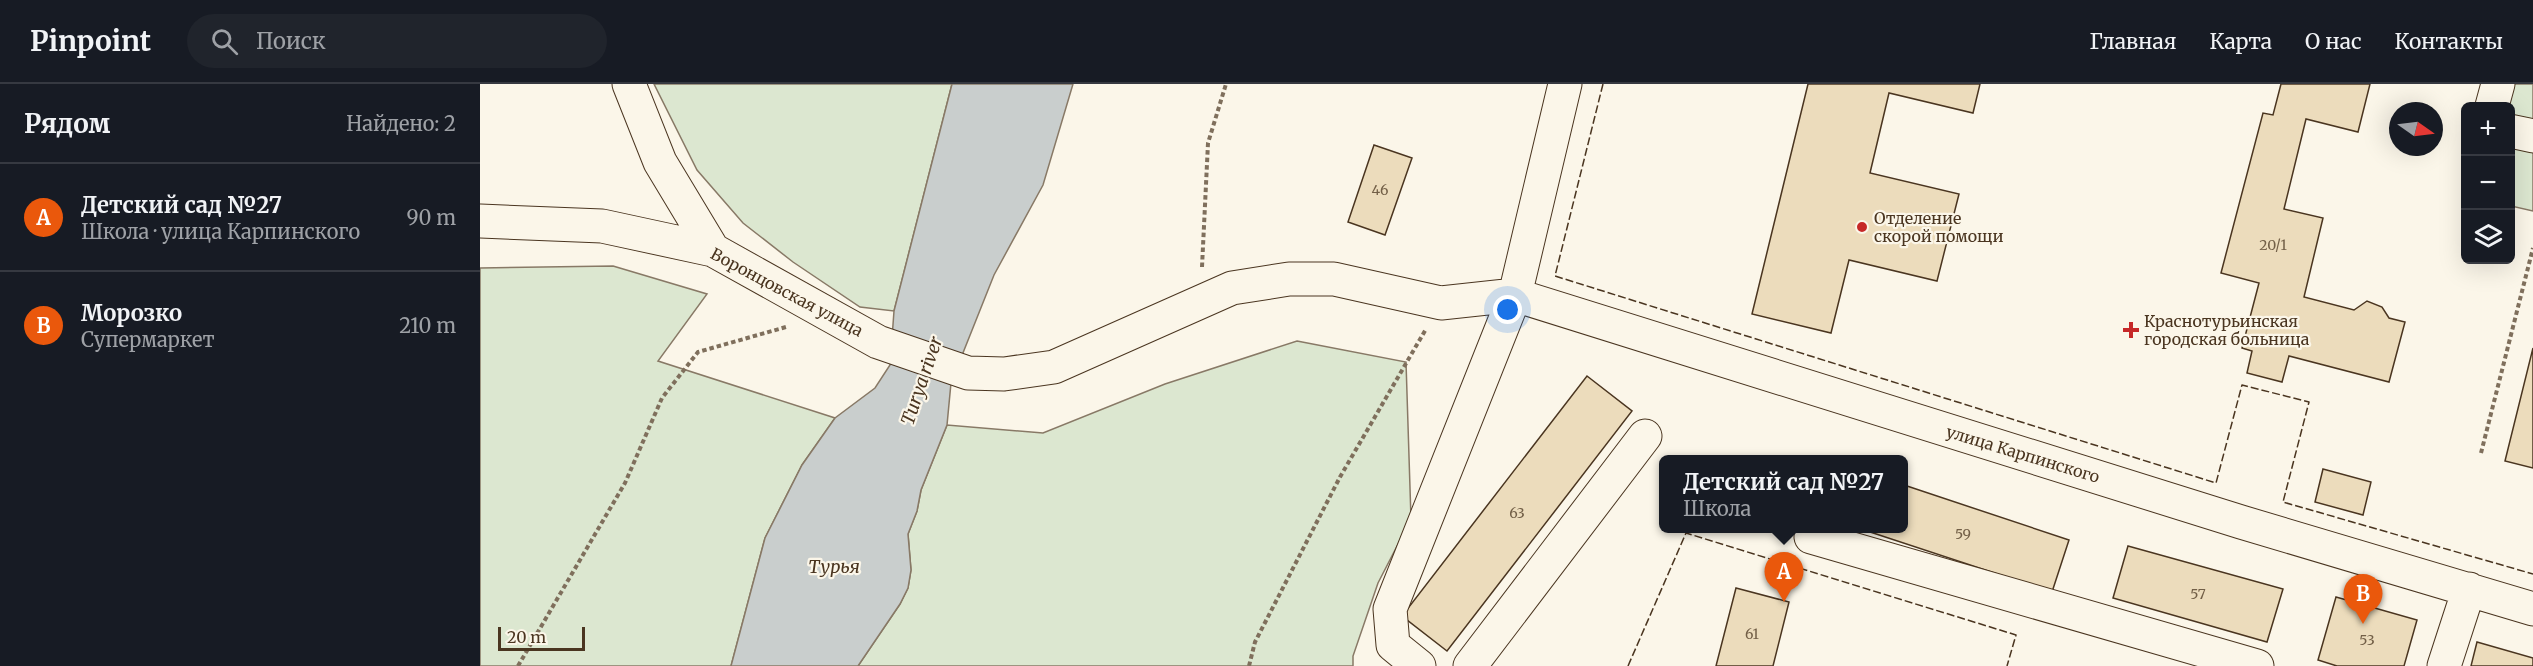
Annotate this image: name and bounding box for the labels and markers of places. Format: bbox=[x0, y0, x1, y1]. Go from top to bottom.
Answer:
place label: Отделение скорой помощи bbox=[1874, 208, 2004, 246]
marker: Отделение скорой помощи bbox=[1855, 220, 1869, 234]
place label: Краснотурьинская городская больница bbox=[2144, 311, 2310, 349]
marker: Краснотурьинская городская больница bbox=[2122, 321, 2140, 339]
pin: A bbox=[1764, 552, 1804, 602]
pin: B bbox=[2344, 574, 2382, 624]

